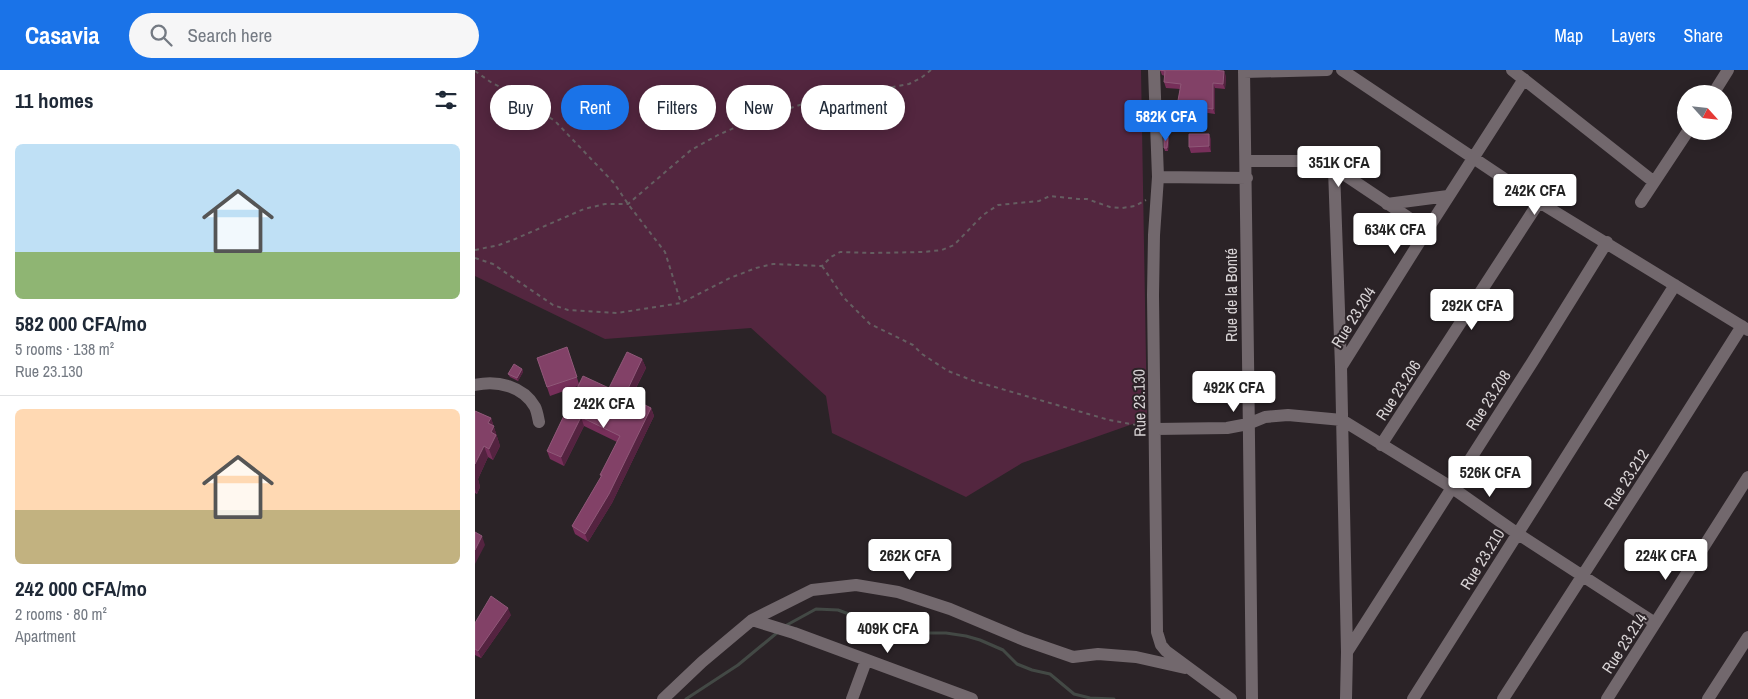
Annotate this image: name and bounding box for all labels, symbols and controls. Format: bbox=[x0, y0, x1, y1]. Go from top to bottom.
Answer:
search box bbox=[129, 13, 479, 58]
text: Casavia bbox=[25, 19, 99, 51]
icon: search bbox=[147, 21, 175, 49]
text: Search here bbox=[187, 22, 272, 48]
text: Map bbox=[1555, 23, 1583, 48]
text: Layers bbox=[1611, 23, 1656, 48]
text: Share bbox=[1684, 23, 1723, 48]
chip: Buy bbox=[490, 85, 551, 130]
chip: Rent bbox=[561, 85, 629, 130]
chip: Filters bbox=[639, 85, 716, 130]
chip: New bbox=[726, 85, 791, 130]
chip: Apartment bbox=[801, 85, 905, 130]
north arrow bbox=[1677, 85, 1733, 140]
map controls bbox=[1677, 85, 1732, 140]
text: 11 homes bbox=[15, 86, 94, 115]
icon: filters bbox=[432, 86, 460, 114]
pin: 582K CFA bbox=[1114, 100, 1218, 142]
text: 582K CFA bbox=[1135, 105, 1197, 127]
pin: 351K CFA bbox=[1287, 146, 1391, 188]
text: 351K CFA bbox=[1308, 151, 1370, 173]
pin: 242K CFA bbox=[1483, 174, 1587, 216]
icon: home bbox=[193, 176, 283, 266]
text: 242K CFA bbox=[1504, 179, 1566, 201]
pin: 634K CFA bbox=[1343, 212, 1447, 255]
text: 634K CFA bbox=[1364, 218, 1426, 240]
street label: Rue de la Bonté bbox=[1220, 248, 1242, 342]
street label: Rue 23.204 bbox=[1326, 282, 1380, 352]
pin: 292K CFA bbox=[1420, 288, 1524, 331]
text: 292K CFA bbox=[1441, 294, 1503, 316]
text: 582 000 CFA/mo bbox=[15, 309, 147, 338]
text: 5 rooms · 138 m² bbox=[15, 338, 114, 360]
street label: Rue 23.206 bbox=[1370, 356, 1426, 424]
text: Rue 23.130 bbox=[15, 360, 83, 382]
street label: Rue 23.208 bbox=[1460, 366, 1516, 434]
street label: Rue 23.130 bbox=[1127, 369, 1151, 437]
pin: 492K CFA bbox=[1182, 370, 1286, 413]
text: 492K CFA bbox=[1203, 376, 1265, 398]
pin: 242K CFA bbox=[552, 386, 656, 429]
text: 242K CFA bbox=[573, 392, 635, 414]
icon: home bbox=[193, 442, 283, 532]
street label: Rue 23.212 bbox=[1598, 445, 1654, 513]
pin: 526K CFA bbox=[1438, 456, 1542, 498]
text: 526K CFA bbox=[1459, 461, 1521, 483]
street label: Rue 23.210 bbox=[1455, 524, 1509, 594]
pin: 262K CFA bbox=[858, 538, 962, 581]
pin: 224K CFA bbox=[1614, 538, 1718, 581]
text: 262K CFA bbox=[879, 544, 941, 566]
text: 224K CFA bbox=[1635, 544, 1697, 566]
text: 242 000 CFA/mo bbox=[15, 574, 147, 603]
text: 2 rooms · 80 m² bbox=[15, 603, 107, 625]
street label: Rue 23.214 bbox=[1596, 609, 1652, 677]
pin: 409K CFA bbox=[836, 612, 940, 654]
text: 409K CFA bbox=[857, 617, 919, 639]
text: Apartment bbox=[15, 625, 76, 647]

